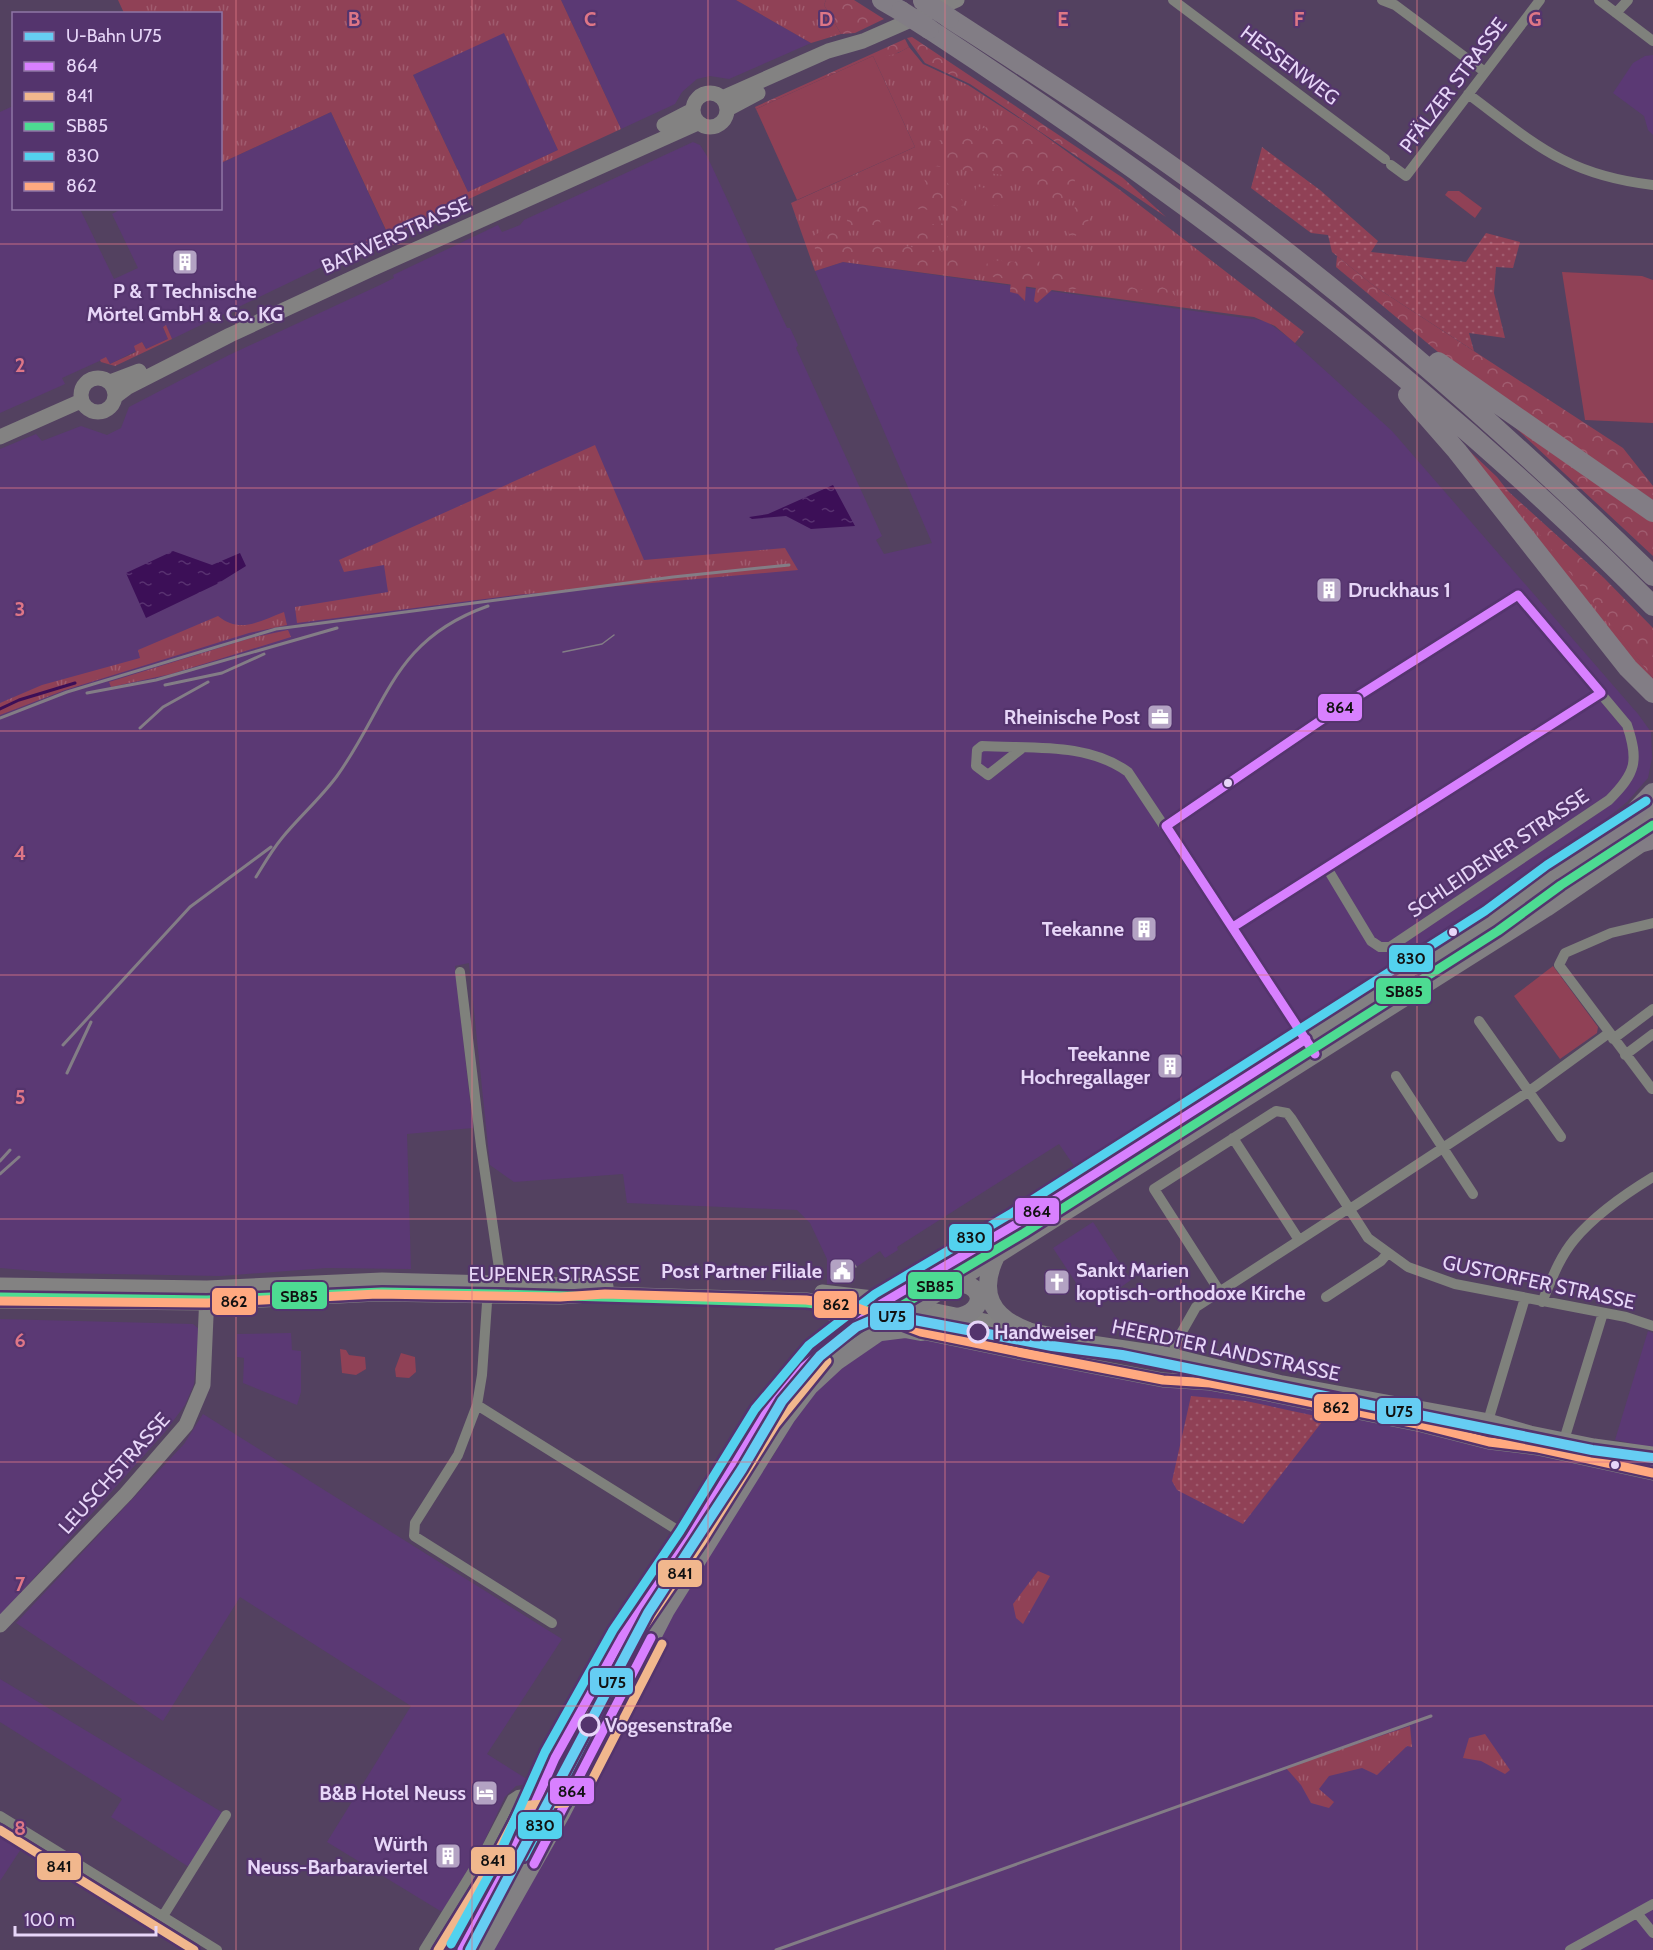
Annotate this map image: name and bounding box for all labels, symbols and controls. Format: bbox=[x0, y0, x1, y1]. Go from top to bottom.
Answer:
text: B bbox=[348, 7, 360, 31]
text: C bbox=[584, 7, 596, 31]
text: D bbox=[819, 7, 833, 31]
text: E bbox=[1057, 7, 1069, 31]
text: F bbox=[1294, 7, 1305, 31]
text: G bbox=[1528, 7, 1542, 31]
legend bbox=[12, 12, 222, 210]
street label: PFÄLZER STRASSE bbox=[1394, 13, 1512, 157]
street label: HESSENWEG bbox=[1236, 20, 1344, 110]
text: U-Bahn U75 bbox=[66, 25, 162, 47]
text: 864 bbox=[66, 55, 98, 77]
text: 841 bbox=[66, 85, 93, 107]
text: SB85 bbox=[66, 115, 108, 137]
text: 830 bbox=[66, 145, 99, 167]
text: 862 bbox=[66, 175, 97, 197]
street label: BATAVERSTRASSE bbox=[318, 191, 474, 279]
building icon: P & T Technische Mörtel GmbH & Co. KG bbox=[170, 247, 200, 277]
place label: P & T Technische Mörtel GmbH & Co. KG bbox=[87, 279, 283, 326]
text: 2 bbox=[15, 353, 25, 377]
building icon: Druckhaus 1 bbox=[1314, 575, 1344, 605]
place label: Druckhaus 1 bbox=[1348, 578, 1451, 602]
text: 3 bbox=[15, 597, 25, 621]
line badge: 864 bbox=[1317, 693, 1363, 722]
text: 864 bbox=[1326, 698, 1354, 717]
office icon: Rheinische Post bbox=[1145, 702, 1175, 732]
place label: Rheinische Post bbox=[1004, 705, 1140, 729]
unlabelled marker bbox=[1222, 777, 1234, 789]
street label: SCHLEIDENER STRASSE bbox=[1403, 784, 1593, 922]
text: 4 bbox=[14, 841, 26, 865]
building icon: Teekanne bbox=[1129, 914, 1159, 944]
place label: Teekanne bbox=[1042, 917, 1124, 941]
unlabelled marker bbox=[1447, 926, 1459, 938]
line badge: 830 bbox=[1388, 944, 1434, 973]
text: 830 bbox=[1396, 949, 1426, 968]
line badge: SB85 bbox=[1375, 977, 1432, 1005]
text: SB85 bbox=[1385, 982, 1423, 1001]
place label: Teekanne Hochregallager bbox=[1020, 1042, 1150, 1089]
building icon: Teekanne Hochregallager bbox=[1155, 1051, 1185, 1081]
text: 5 bbox=[15, 1085, 25, 1109]
line badge: 864 bbox=[1014, 1197, 1060, 1225]
text: 864 bbox=[1023, 1202, 1051, 1221]
line badge: 830 bbox=[948, 1223, 993, 1252]
text: 830 bbox=[956, 1228, 986, 1247]
street label: GUSTORFER STRASSE bbox=[1440, 1250, 1638, 1314]
public building icon: Post Partner Filiale bbox=[827, 1256, 857, 1286]
place label: Sankt Marien koptisch-orthodoxe Kirche bbox=[1076, 1258, 1305, 1305]
place label: Post Partner Filiale bbox=[661, 1259, 822, 1283]
street label: EUPENER STRASSE bbox=[469, 1262, 639, 1286]
church icon: Sankt Marien koptisch-orthodoxe Kirche bbox=[1042, 1267, 1072, 1297]
line badge: SB85 bbox=[907, 1271, 963, 1300]
text: SB85 bbox=[916, 1277, 954, 1296]
line badge: SB85 bbox=[271, 1281, 328, 1310]
line badge: 862 bbox=[211, 1287, 257, 1316]
text: SB85 bbox=[280, 1287, 318, 1306]
line badge: 862 bbox=[813, 1290, 858, 1319]
text: 862 bbox=[220, 1292, 248, 1311]
text: 862 bbox=[822, 1295, 850, 1314]
line badge: U75 bbox=[869, 1302, 915, 1331]
text: U75 bbox=[878, 1307, 906, 1326]
street label: HEERDTER LANDSTRASSE bbox=[1110, 1314, 1342, 1386]
place label: Handweiser bbox=[994, 1320, 1096, 1344]
marker: Handweiser bbox=[967, 1321, 989, 1343]
text: 6 bbox=[14, 1328, 26, 1352]
line badge: 862 bbox=[1313, 1393, 1359, 1422]
line badge: U75 bbox=[1376, 1397, 1422, 1425]
text: 862 bbox=[1322, 1398, 1350, 1417]
text: U75 bbox=[1385, 1402, 1413, 1421]
street label: LEUSCHSTRASSE bbox=[53, 1407, 175, 1539]
unlabelled marker bbox=[1609, 1459, 1621, 1471]
line badge: 841 bbox=[657, 1559, 703, 1588]
text: 841 bbox=[667, 1564, 693, 1583]
text: 7 bbox=[15, 1572, 26, 1596]
line badge: U75 bbox=[589, 1667, 634, 1696]
text: U75 bbox=[598, 1673, 626, 1692]
place label: Vogesenstraße bbox=[605, 1713, 732, 1737]
marker: Vogesenstraße bbox=[578, 1714, 600, 1736]
line badge: 864 bbox=[549, 1777, 595, 1805]
hotel icon: B&B Hotel Neuss bbox=[470, 1778, 500, 1808]
place label: B&B Hotel Neuss bbox=[319, 1781, 466, 1805]
text: 864 bbox=[558, 1782, 586, 1801]
line badge: 830 bbox=[517, 1811, 563, 1840]
text: 8 bbox=[14, 1816, 26, 1840]
text: 830 bbox=[525, 1816, 555, 1835]
place label: Würth Neuss-Barbaraviertel bbox=[247, 1832, 428, 1879]
building icon: Würth Neuss-Barbaraviertel bbox=[433, 1841, 463, 1871]
line badge: 841 bbox=[470, 1846, 516, 1875]
text: 841 bbox=[480, 1851, 506, 1870]
line badge: 841 bbox=[36, 1852, 82, 1881]
text: 841 bbox=[46, 1857, 72, 1876]
scale bar bbox=[15, 1899, 156, 1937]
text: 100 m bbox=[24, 1909, 75, 1931]

